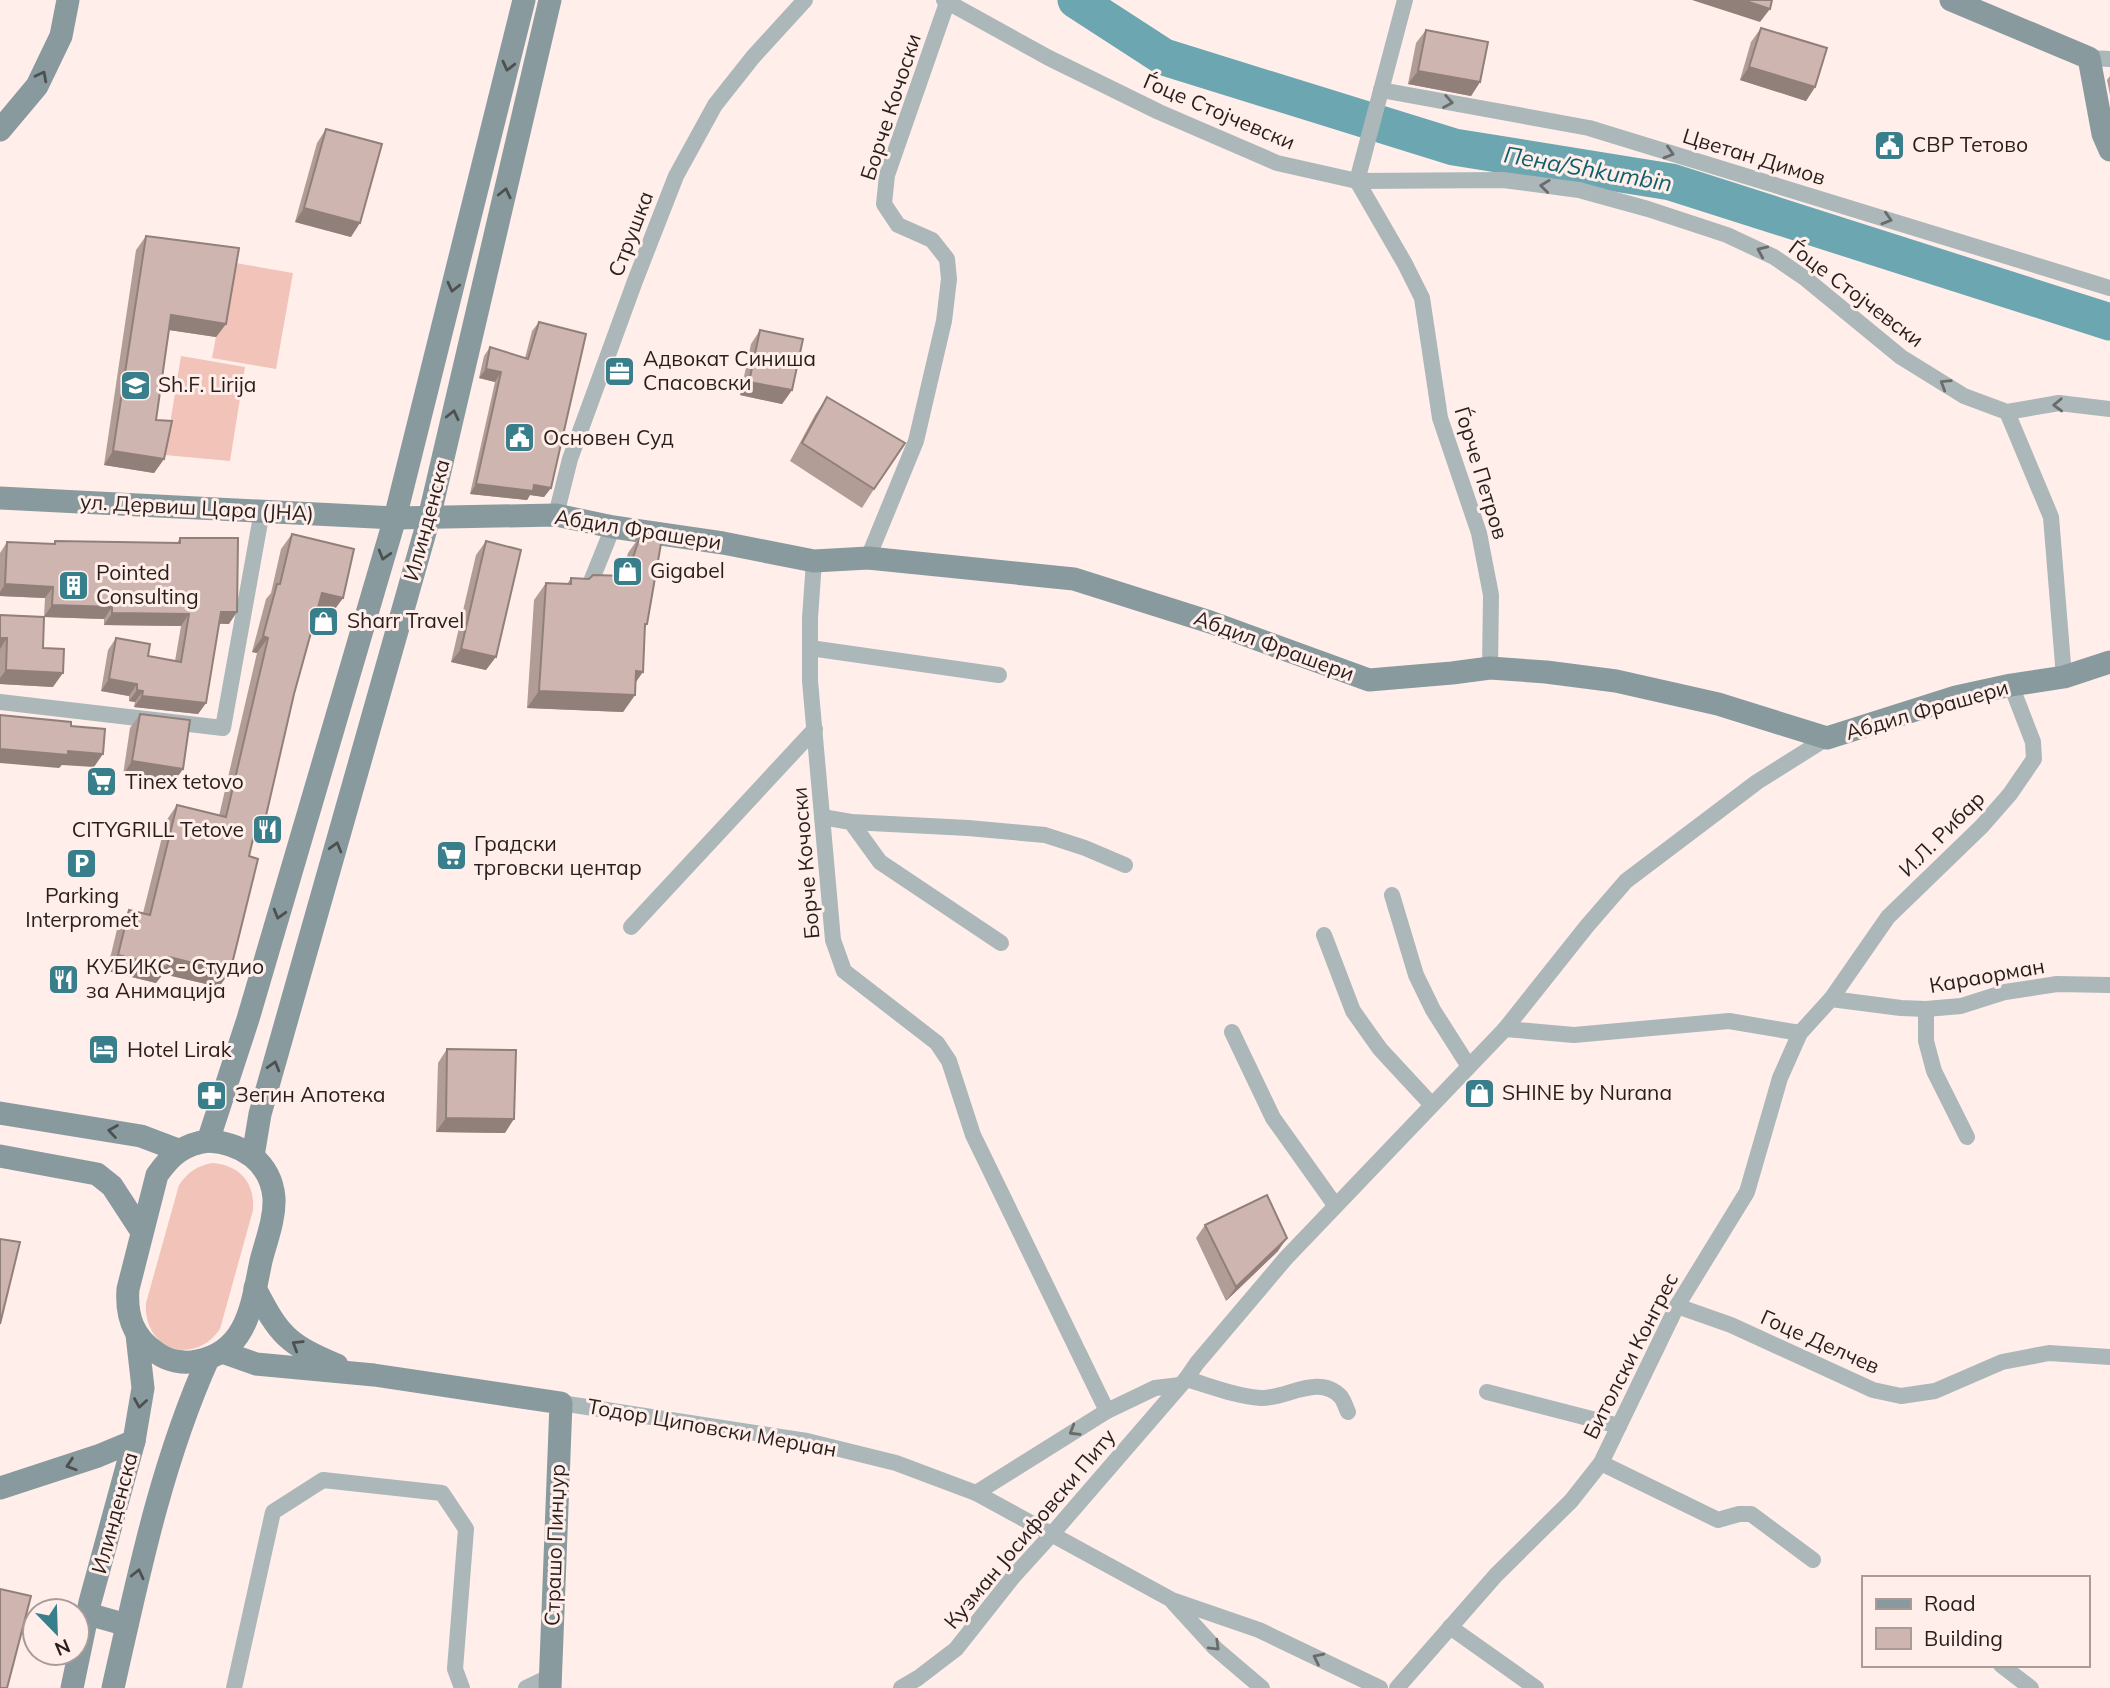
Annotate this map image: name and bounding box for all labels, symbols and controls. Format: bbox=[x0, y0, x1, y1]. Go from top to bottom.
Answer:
street label: Борче Кочоски bbox=[854, 30, 926, 183]
one-way arrow bbox=[502, 60, 516, 72]
street label: Ѓоце Стојчевски bbox=[1140, 67, 1299, 155]
one-way arrow bbox=[33, 71, 47, 83]
one-way arrow bbox=[1442, 94, 1454, 109]
street label: Цветан Димов bbox=[1680, 122, 1829, 190]
public building icon: СВР Тетово bbox=[1872, 128, 1906, 162]
place label: СВР Тетово bbox=[1912, 131, 2028, 157]
water label: Пена/Shkumbin bbox=[1502, 139, 1675, 198]
one-way arrow bbox=[1663, 144, 1675, 159]
one-way arrow bbox=[1539, 178, 1550, 193]
one-way arrow bbox=[497, 187, 511, 199]
street label: Струшка bbox=[602, 187, 658, 280]
one-way arrow bbox=[1881, 211, 1893, 226]
street label: Ѓоце Стојчевски bbox=[1784, 234, 1929, 352]
one-way arrow bbox=[1756, 245, 1769, 259]
one-way arrow bbox=[447, 281, 461, 293]
place label: Адвокат Синиша Спасовски bbox=[643, 345, 816, 395]
office icon: Адвокат Синиша Спасовски bbox=[603, 354, 637, 388]
school or university icon: Sh.F. Lirija bbox=[118, 368, 152, 402]
place label: Sh.F. Lirija bbox=[158, 371, 256, 397]
one-way arrow bbox=[1940, 380, 1953, 393]
one-way arrow bbox=[2053, 397, 2064, 412]
street label: Ѓорче Петров bbox=[1449, 403, 1514, 542]
one-way arrow bbox=[445, 409, 460, 421]
public building icon: Основен Суд bbox=[503, 421, 537, 455]
place label: Основен Суд bbox=[543, 424, 674, 450]
street label: Илинденска bbox=[397, 456, 455, 583]
street label: ул. Дервиш Цара (ЈНА) bbox=[80, 488, 315, 526]
street label: Абдил Фрашери bbox=[553, 503, 723, 555]
one-way arrow bbox=[378, 549, 393, 561]
shop icon: Gigabel bbox=[610, 554, 644, 588]
place label: Gigabel bbox=[650, 557, 725, 583]
place label: Pointed Consulting bbox=[96, 559, 199, 609]
building icon: Pointed Consulting bbox=[56, 568, 90, 602]
shop icon: Sharr Travel bbox=[307, 604, 341, 638]
street label: Абдил Фрашери bbox=[1191, 604, 1358, 686]
place label: Sharr Travel bbox=[347, 607, 464, 633]
street label: Абдил Фрашери bbox=[1842, 673, 2011, 745]
supermarket icon: Tinex tetovo bbox=[85, 765, 119, 799]
place label: Tinex tetovo bbox=[125, 768, 244, 794]
street label: И.Л. Рибар bbox=[1893, 785, 1990, 882]
street label: Борче Кочоски bbox=[785, 786, 825, 940]
restaurant icon: CITYGRILL Tetove bbox=[250, 813, 284, 847]
place label: CITYGRILL Tetove bbox=[72, 816, 244, 842]
place label: Градски трговски центар bbox=[474, 830, 642, 880]
supermarket icon: Градски трговски центар bbox=[434, 839, 468, 873]
one-way arrow bbox=[327, 841, 342, 853]
parking icon: Parking Interpromet bbox=[65, 847, 99, 881]
place label: Parking Interpromet bbox=[25, 882, 139, 932]
one-way arrow bbox=[272, 908, 287, 920]
street label: Караорман bbox=[1927, 952, 2047, 998]
place label: КУБИКС - Студио за Анимација bbox=[86, 953, 264, 1003]
restaurant icon: КУБИКС - Студио за Анимација bbox=[46, 962, 80, 996]
hotel icon: Hotel Lirak bbox=[87, 1033, 121, 1067]
place label: Hotel Lirak bbox=[127, 1036, 232, 1062]
one-way arrow bbox=[265, 1060, 280, 1072]
shop icon: SHINE by Nurana bbox=[1462, 1076, 1496, 1110]
pharmacy icon: Зегин Апотека bbox=[195, 1078, 229, 1112]
place label: SHINE by Nurana bbox=[1502, 1079, 1672, 1105]
place label: Зегин Апотека bbox=[235, 1081, 386, 1107]
one-way arrow bbox=[107, 1124, 119, 1139]
street label: Битолски Конгрес bbox=[1577, 1268, 1683, 1443]
street label: Гоце Делчев bbox=[1757, 1303, 1884, 1379]
one-way arrow bbox=[292, 1340, 305, 1353]
street label: Тодор Циповски Мерџан bbox=[586, 1392, 839, 1462]
one-way arrow bbox=[133, 1397, 148, 1409]
street label: Кузман Јосифовски Питу bbox=[938, 1423, 1120, 1634]
one-way arrow bbox=[1068, 1423, 1081, 1436]
street label: Илинденска bbox=[85, 1449, 143, 1576]
one-way arrow bbox=[65, 1457, 77, 1471]
street label: Страшо Пинџур bbox=[538, 1463, 570, 1626]
one-way arrow bbox=[130, 1568, 145, 1580]
legend bbox=[1862, 1576, 2089, 1667]
text: Road bbox=[1924, 1590, 1975, 1616]
north arrow bbox=[21, 1597, 91, 1667]
text: Building bbox=[1924, 1625, 2003, 1651]
text: N bbox=[51, 1634, 74, 1661]
one-way arrow bbox=[1207, 1638, 1220, 1651]
one-way arrow bbox=[1313, 1653, 1325, 1667]

